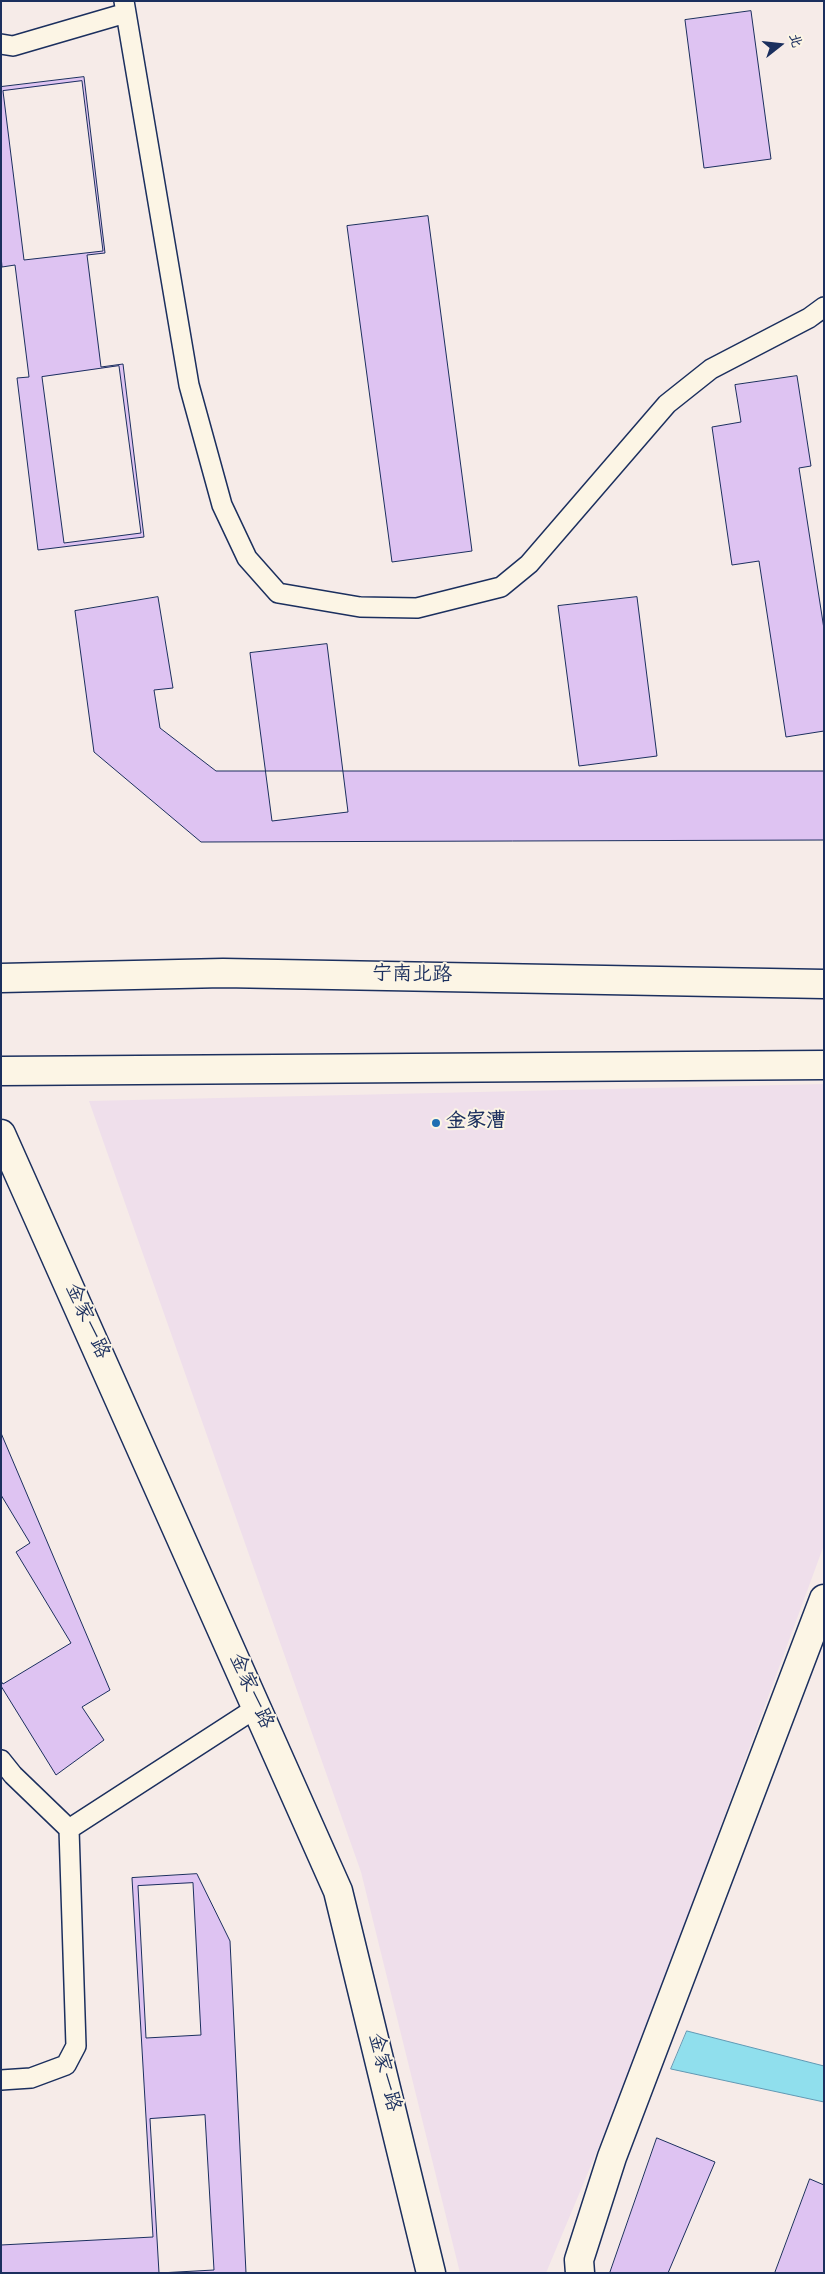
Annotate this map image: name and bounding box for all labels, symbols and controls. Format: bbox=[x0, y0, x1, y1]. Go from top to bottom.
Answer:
north arrow bbox=[755, 20, 805, 70]
text: 北 bbox=[783, 31, 806, 50]
street label: 宁南北路 bbox=[372, 964, 452, 990]
place label: 金家漕 bbox=[446, 1111, 506, 1135]
marker: 金家漕 bbox=[430, 1117, 442, 1129]
street label: 金家一路 bbox=[58, 1281, 112, 1363]
street label: 金家一路 bbox=[222, 1651, 276, 1733]
street label: 金家一路 bbox=[361, 2031, 403, 2115]

